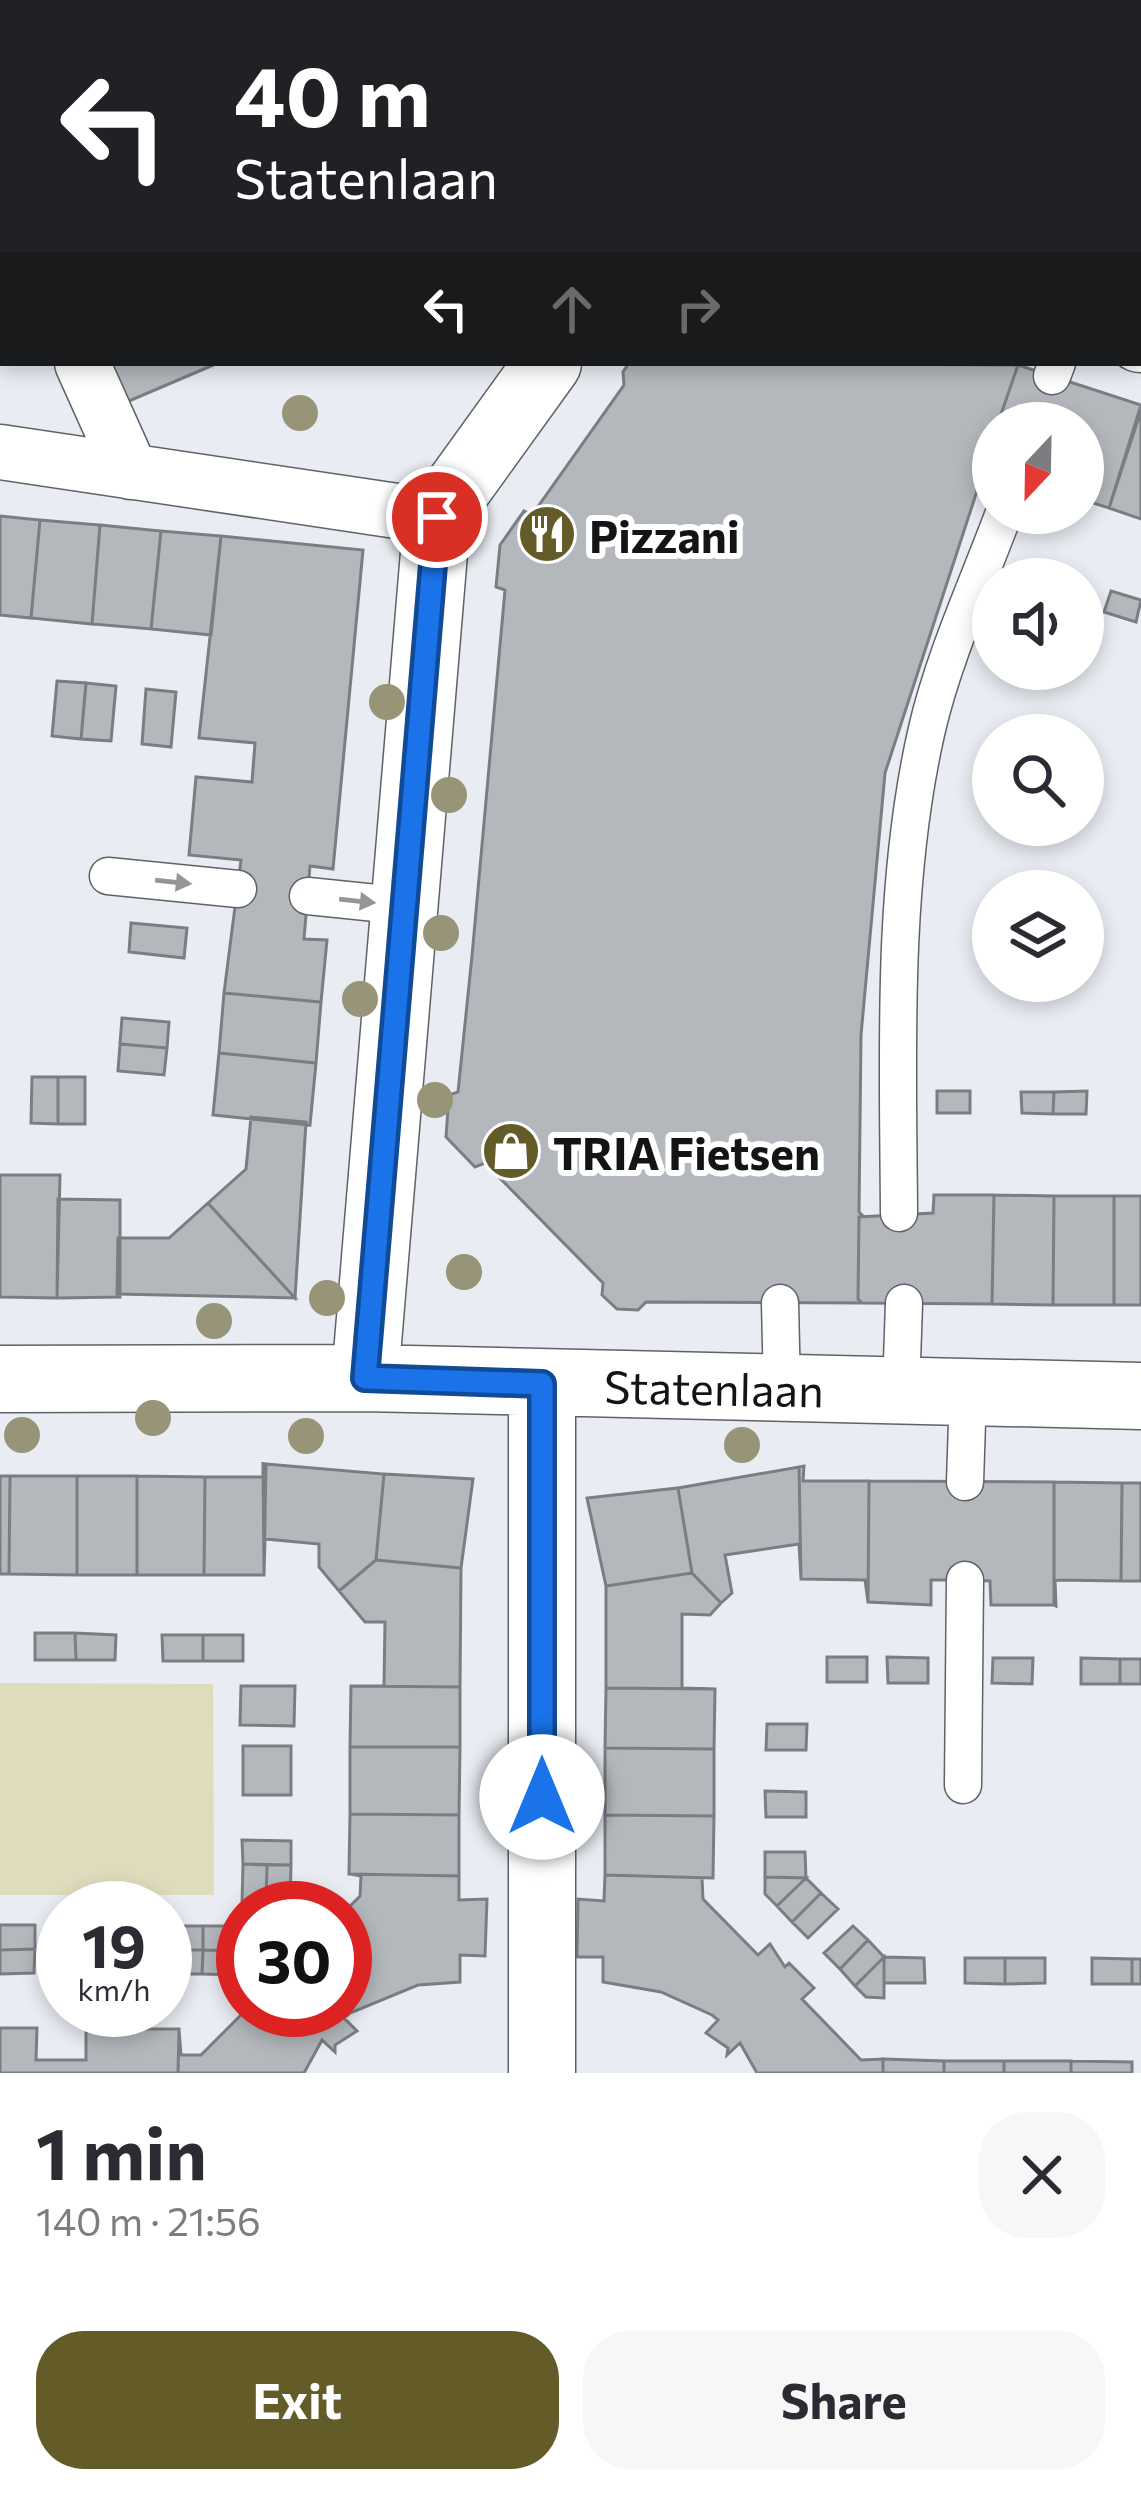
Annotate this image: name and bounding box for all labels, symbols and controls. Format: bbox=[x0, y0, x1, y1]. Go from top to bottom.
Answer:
text: 40 m bbox=[234, 42, 431, 144]
icon: left bbox=[36, 48, 192, 204]
text: Statenlaan bbox=[234, 144, 498, 210]
icon: left bbox=[413, 276, 479, 342]
icon: ahead bbox=[539, 276, 605, 342]
icon: right bbox=[665, 276, 731, 342]
north arrow bbox=[972, 402, 1104, 534]
map controls bbox=[972, 402, 1104, 1002]
pin bbox=[386, 466, 488, 568]
icon: arrive bbox=[404, 484, 470, 550]
restaurant icon: Pizzani bbox=[516, 503, 578, 565]
place label: Pizzani bbox=[589, 507, 739, 562]
button: sound bbox=[972, 558, 1104, 690]
button: search bbox=[972, 714, 1104, 846]
button: layers bbox=[972, 870, 1104, 1002]
one-way arrow bbox=[155, 873, 192, 892]
one-way arrow bbox=[339, 892, 376, 911]
shop icon: TRIA Fietsen bbox=[480, 1120, 542, 1182]
place label: TRIA Fietsen bbox=[553, 1124, 820, 1179]
street label: Statenlaan bbox=[604, 1358, 824, 1416]
position arrow bbox=[479, 1734, 605, 1860]
speed limit sign: 30 bbox=[216, 1881, 372, 2037]
text: 19 bbox=[82, 1907, 146, 1980]
text: km/h bbox=[78, 1970, 150, 2007]
text: 1 min bbox=[36, 2107, 207, 2195]
button: close bbox=[979, 2112, 1105, 2238]
text: 140 m · 21:56 bbox=[36, 2196, 261, 2244]
button: Exit bbox=[36, 2331, 559, 2469]
button: Share bbox=[583, 2331, 1105, 2469]

